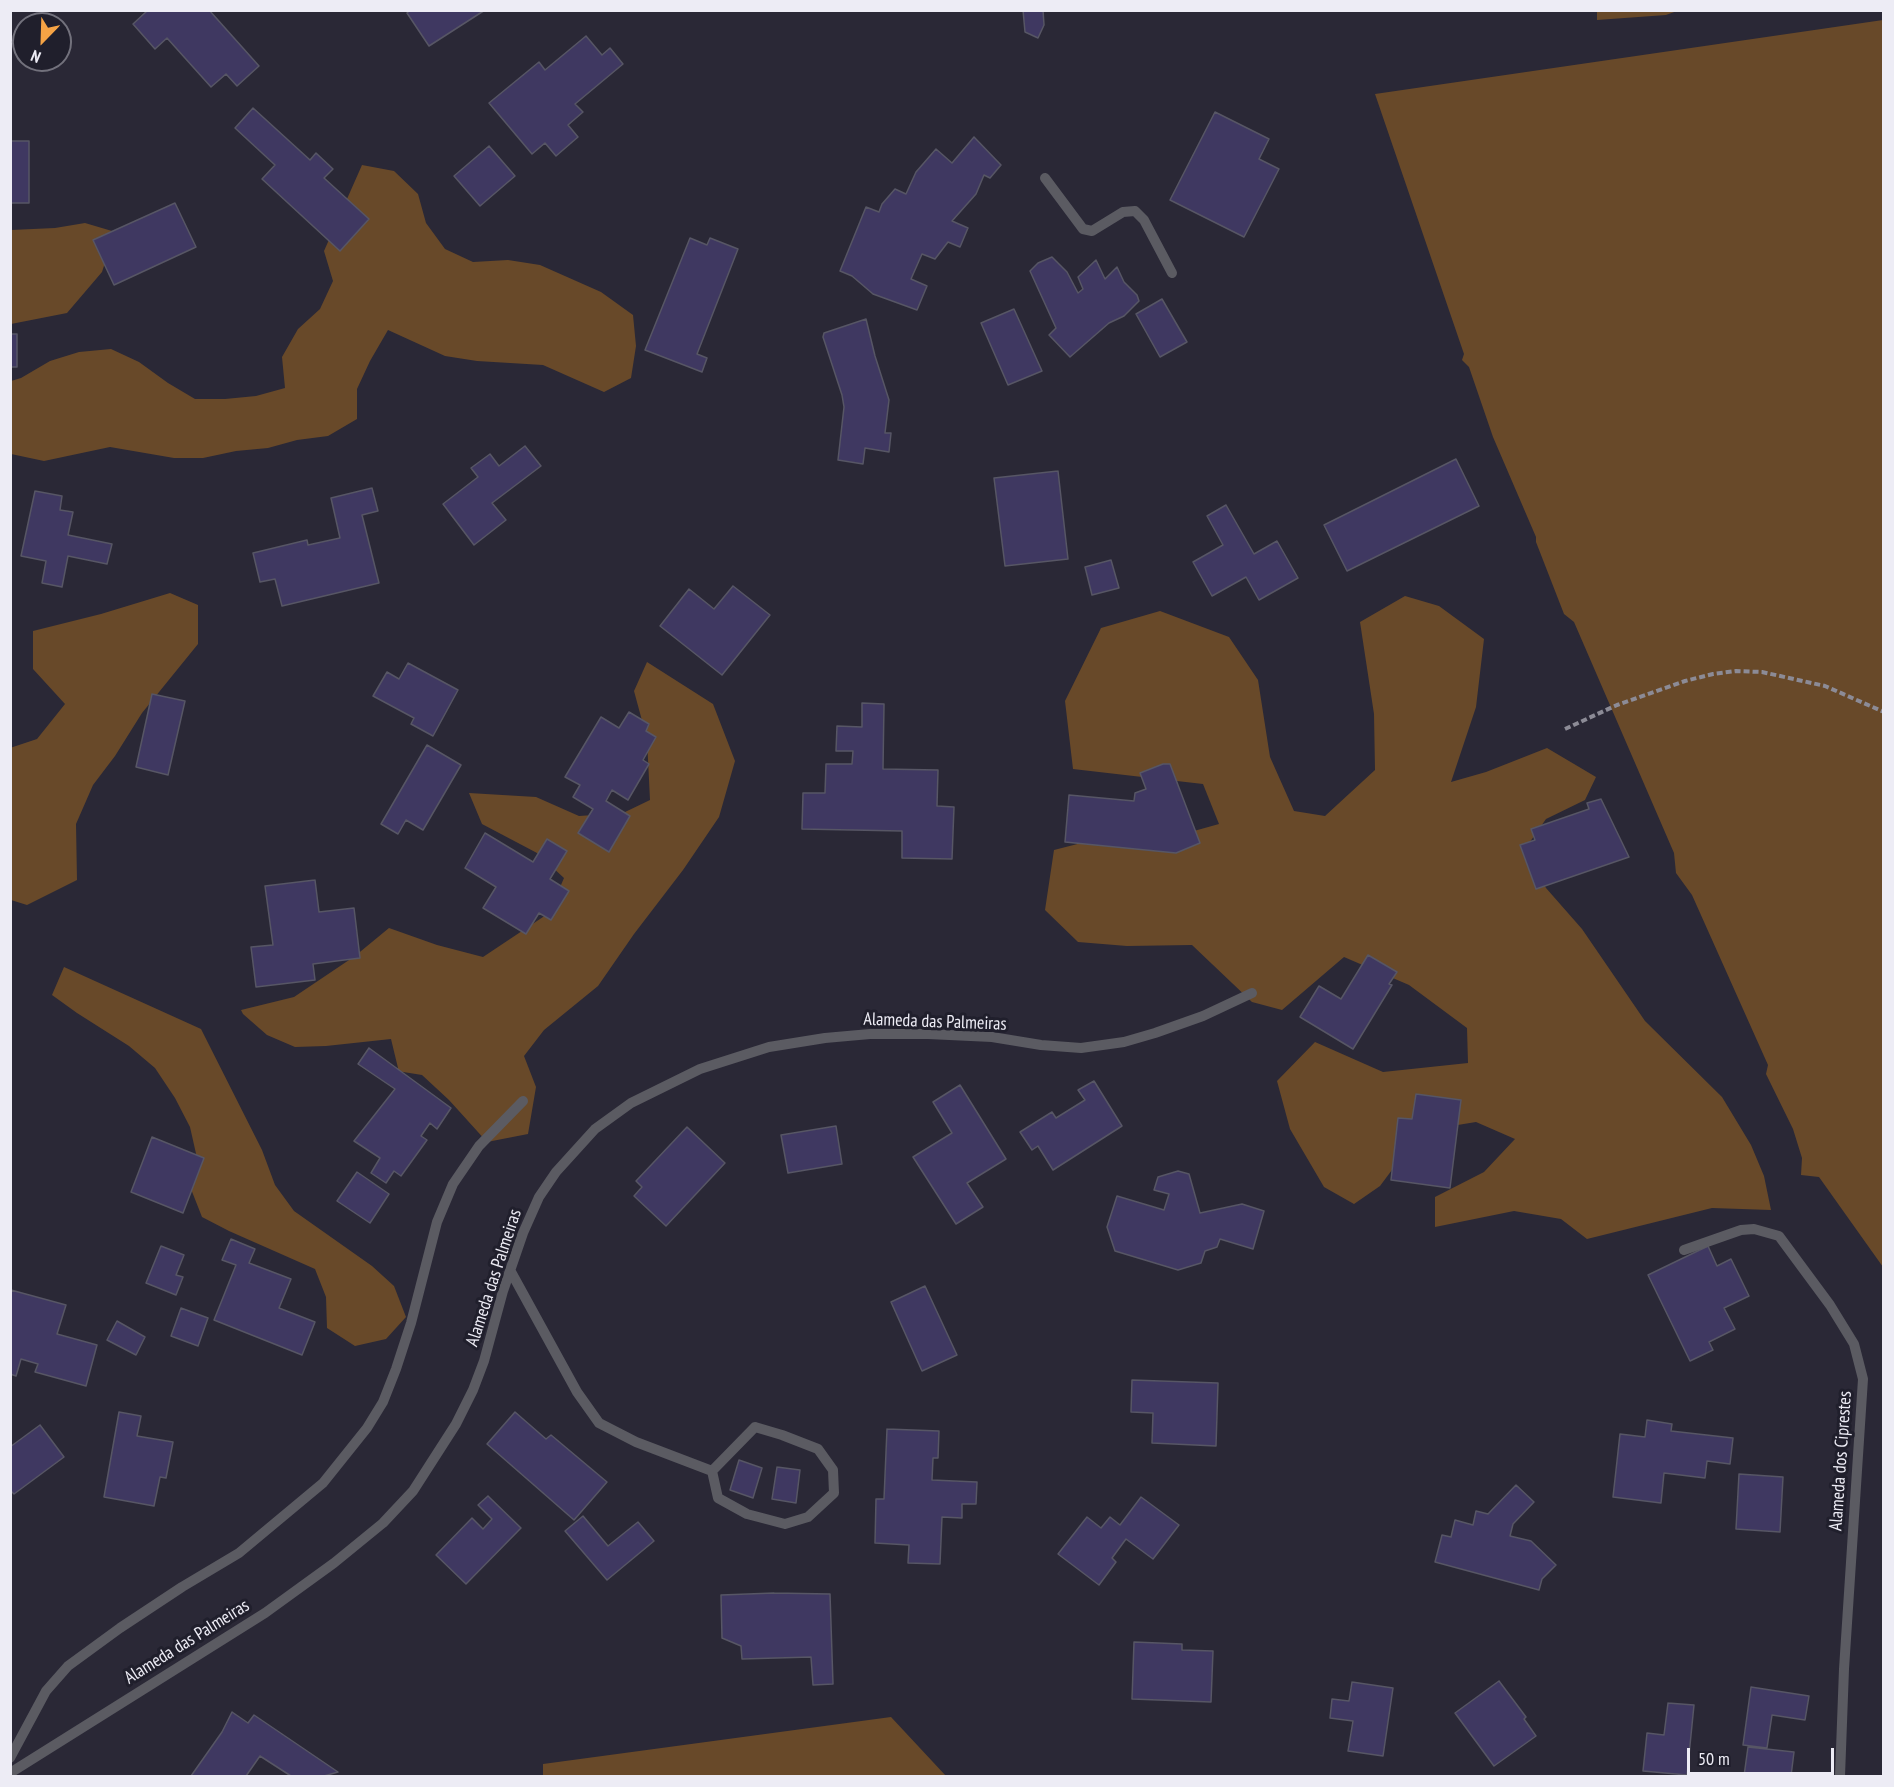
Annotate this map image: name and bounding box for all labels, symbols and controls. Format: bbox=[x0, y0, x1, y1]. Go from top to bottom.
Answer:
north arrow bbox=[12, 12, 72, 72]
text: N bbox=[28, 46, 44, 68]
street label: Alameda das Palmeiras bbox=[863, 1009, 1007, 1035]
street label: Alameda das Palmeiras bbox=[462, 1207, 526, 1349]
street label: Alameda dos Ciprestes bbox=[1825, 1390, 1857, 1532]
street label: Alameda das Palmeiras bbox=[121, 1595, 253, 1689]
scale bar bbox=[1690, 1736, 1837, 1774]
text: 50 m bbox=[1698, 1747, 1730, 1770]

